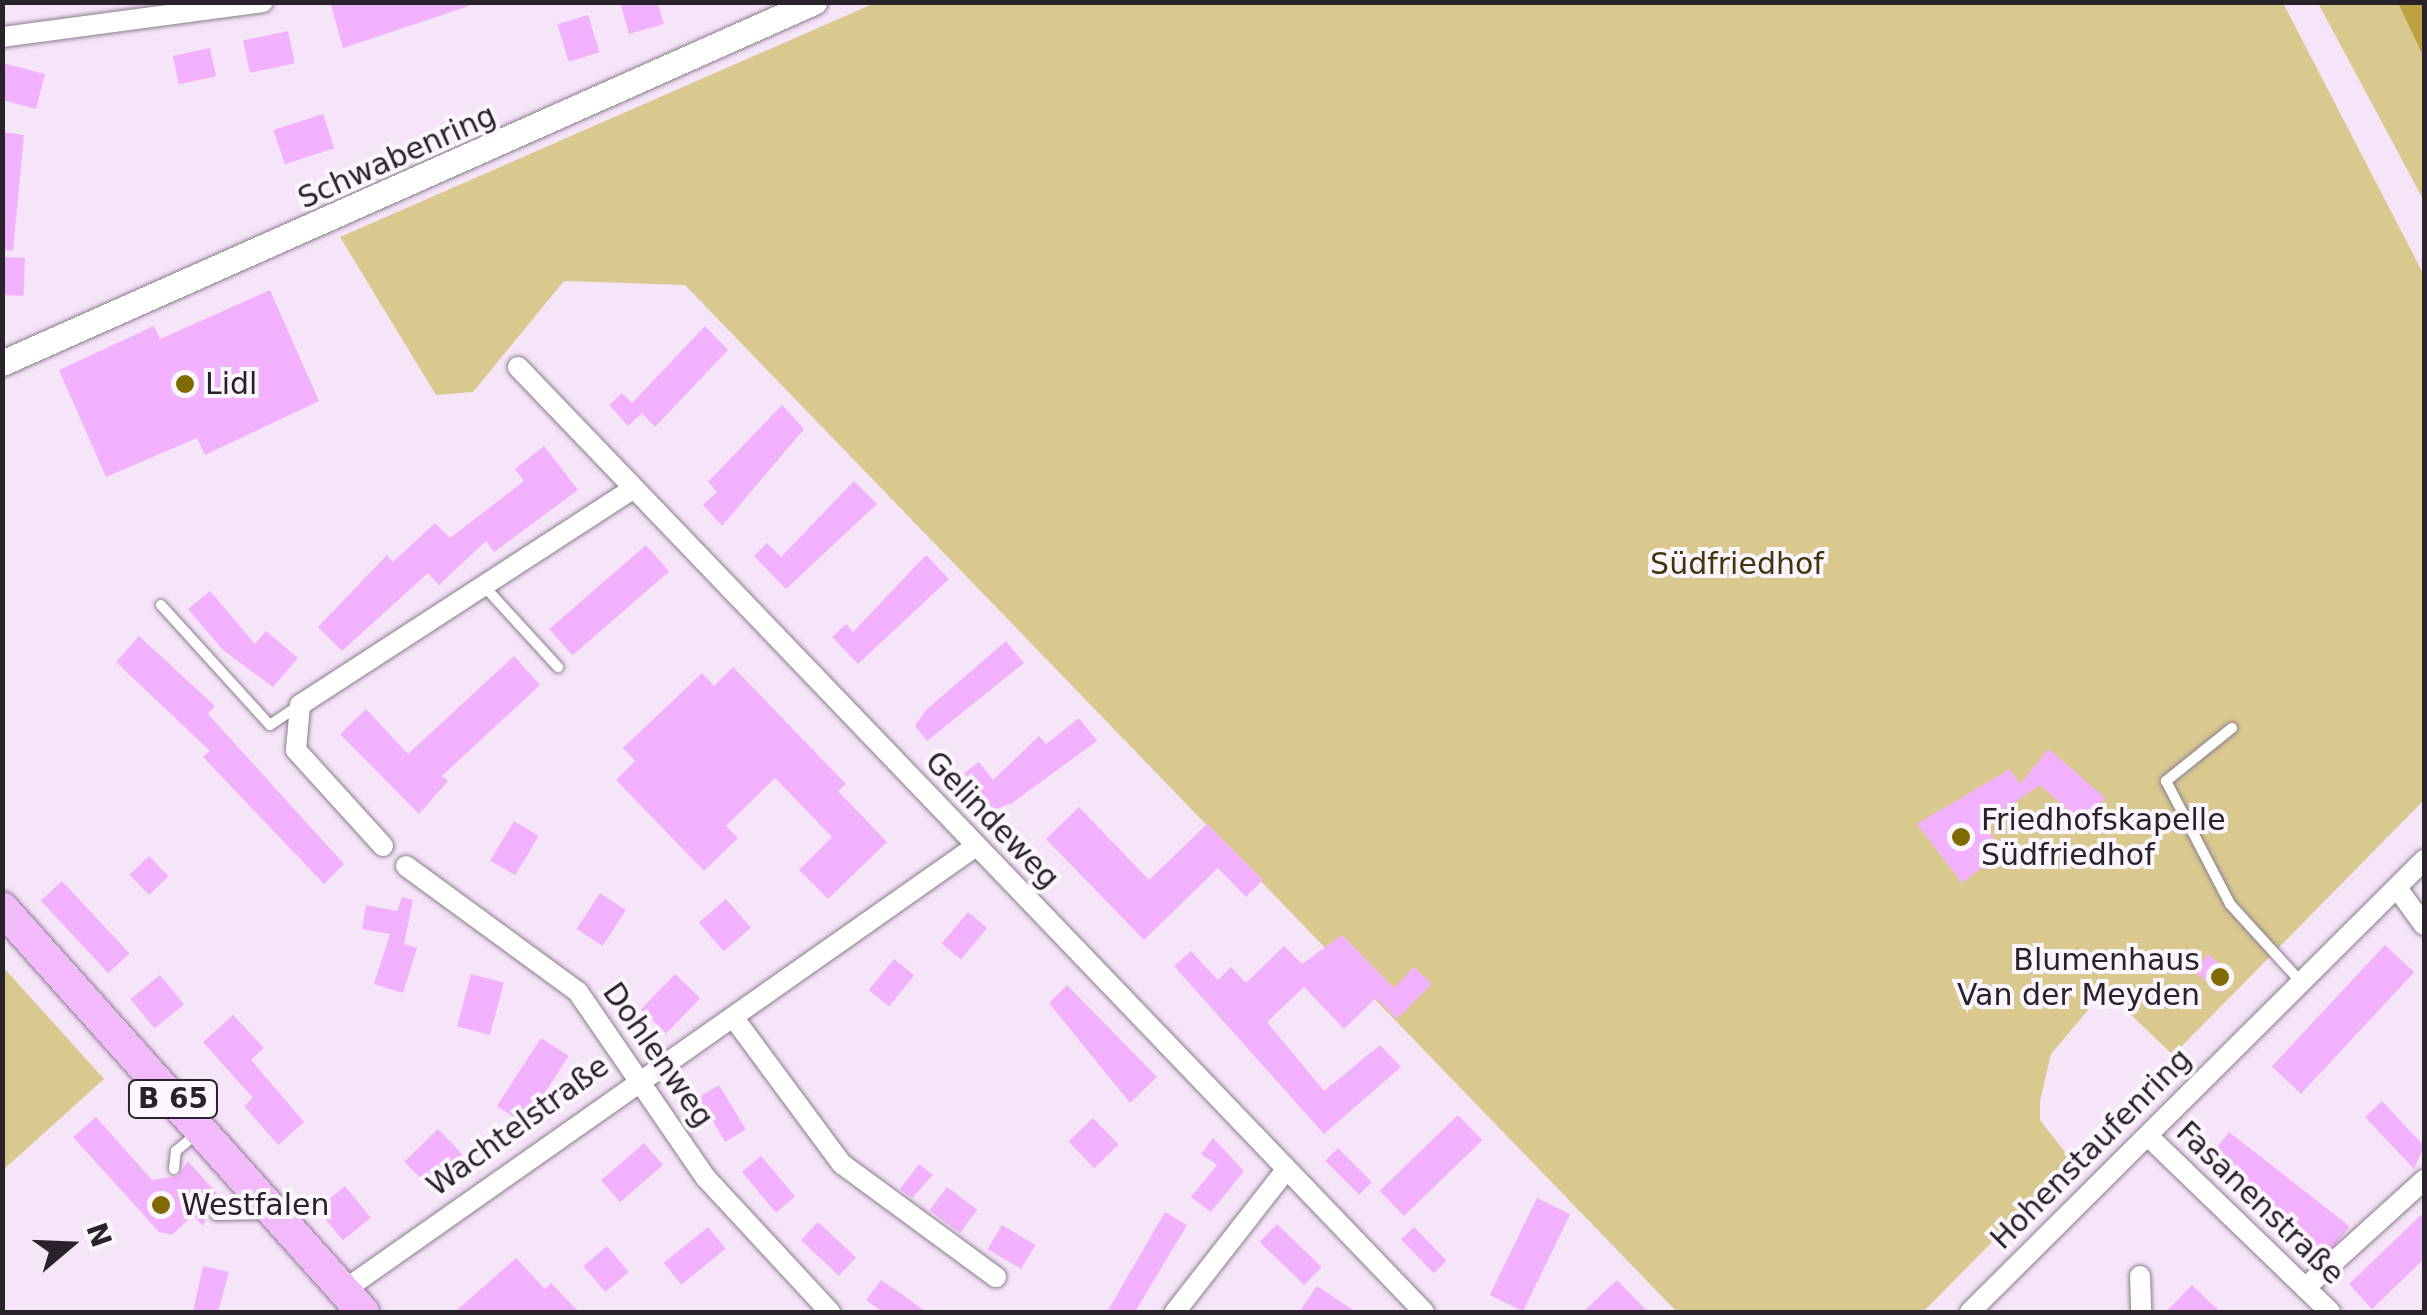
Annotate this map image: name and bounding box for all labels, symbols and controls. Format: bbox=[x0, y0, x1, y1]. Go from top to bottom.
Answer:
street label: Schwabenring bbox=[293, 97, 501, 217]
place label: Lidl bbox=[205, 366, 257, 402]
marker: Lidl bbox=[174, 373, 196, 395]
park label: Südfriedhof bbox=[1650, 546, 1824, 582]
street label: Gelindeweg bbox=[918, 744, 1066, 896]
place label: Friedhofskapelle Südfriedhof bbox=[1981, 802, 2226, 872]
marker: Friedhofskapelle Südfriedhof bbox=[1950, 826, 1972, 848]
place label: Blumenhaus Van der Meyden bbox=[1957, 942, 2200, 1012]
marker: Blumenhaus Van der Meyden bbox=[2209, 966, 2231, 988]
street label: Dohlenweg bbox=[595, 976, 721, 1134]
street label: Hohenstaufenring bbox=[1983, 1041, 2199, 1257]
street label: Wachtelstraße bbox=[420, 1048, 616, 1204]
road number: B 65 bbox=[126, 1076, 220, 1122]
street label: Fasanenstraße bbox=[2169, 1114, 2351, 1292]
place label: Westfalen bbox=[181, 1187, 330, 1223]
marker: Westfalen bbox=[150, 1194, 172, 1216]
north arrow bbox=[20, 1195, 120, 1295]
text: N bbox=[79, 1219, 118, 1252]

